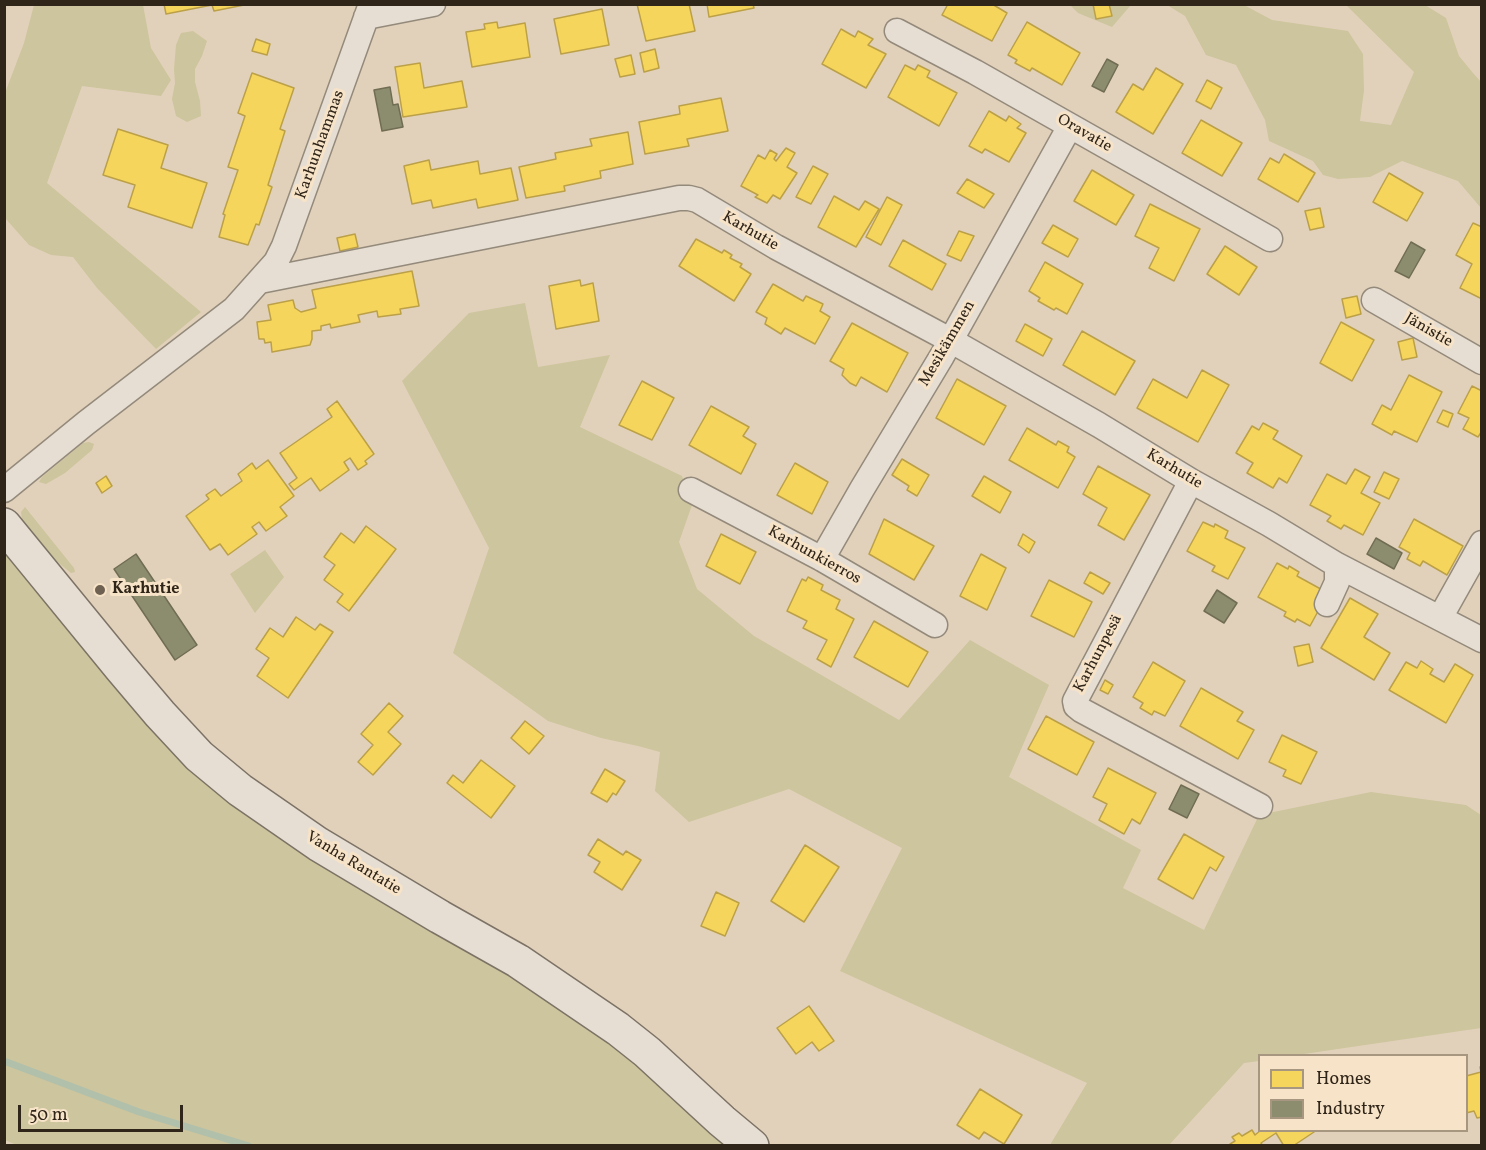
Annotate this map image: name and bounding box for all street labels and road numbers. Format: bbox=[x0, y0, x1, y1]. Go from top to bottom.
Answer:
street label: Karhunhammas bbox=[292, 88, 350, 202]
street label: Oravatie bbox=[1053, 111, 1115, 157]
street label: Karhutie bbox=[718, 208, 782, 256]
street label: Mesikämmen bbox=[916, 298, 980, 390]
street label: Jänistie bbox=[1400, 310, 1456, 352]
street label: Karhutie bbox=[1142, 446, 1206, 494]
street label: Karhunkierros bbox=[764, 523, 864, 589]
street label: Karhunpesä bbox=[1071, 612, 1127, 696]
street label: Vanha Rantatie bbox=[302, 828, 404, 900]

